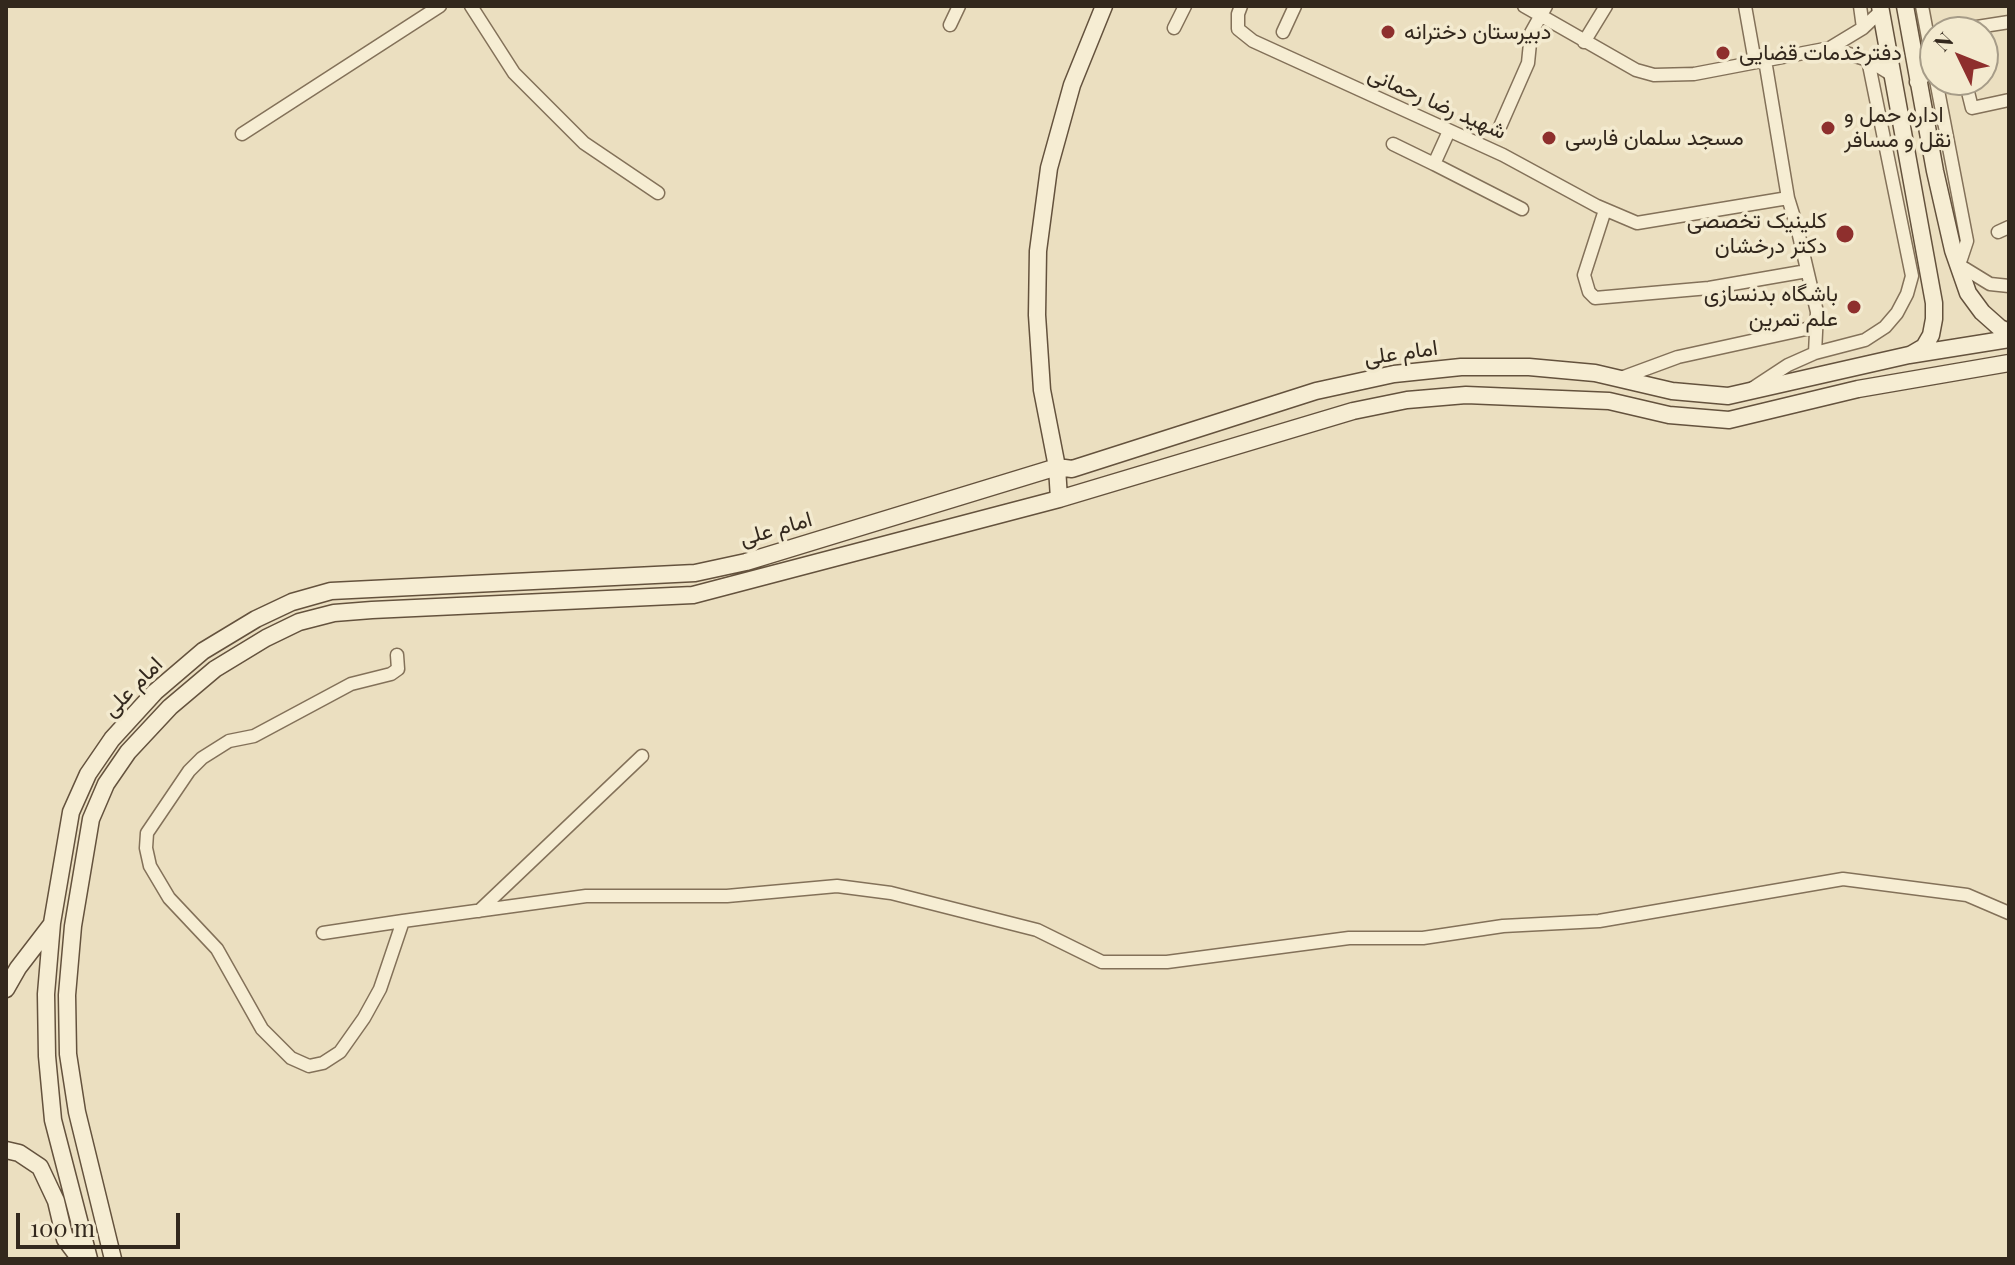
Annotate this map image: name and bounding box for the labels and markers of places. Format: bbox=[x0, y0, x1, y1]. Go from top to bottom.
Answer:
place label: دبیرستان دخترانه bbox=[1404, 19, 1551, 45]
marker: دبیرستان دخترانه bbox=[1379, 23, 1397, 41]
place label: دفترخدمات قضایی bbox=[1739, 40, 1902, 66]
marker: دفترخدمات قضایی bbox=[1714, 44, 1732, 62]
place label: اداره حمل و نقل و مسافر bbox=[1844, 102, 1951, 154]
marker: اداره حمل و نقل و مسافر bbox=[1819, 119, 1837, 137]
place label: مسجد سلمان فارسی bbox=[1565, 125, 1744, 151]
marker: مسجد سلمان فارسی bbox=[1540, 129, 1558, 147]
place label: کلینیک تخصصی دکتر درخشان bbox=[1687, 208, 1827, 260]
marker: کلینیک تخصصی دکتر درخشان bbox=[1834, 223, 1856, 245]
place label: باشگاه بدنسازی علم تمرین bbox=[1704, 281, 1838, 332]
marker: باشگاه بدنسازی علم تمرین bbox=[1845, 298, 1863, 316]

